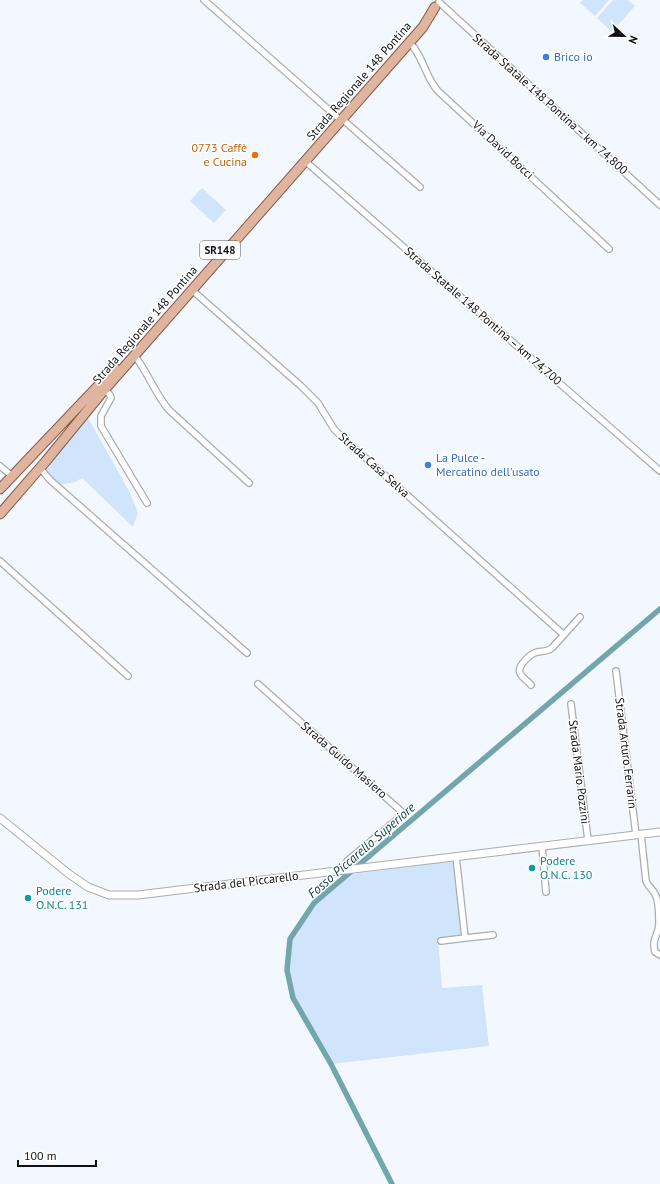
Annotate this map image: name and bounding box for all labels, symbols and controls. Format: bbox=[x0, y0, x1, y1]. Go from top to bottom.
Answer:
north arrow bbox=[604, 16, 644, 56]
street label: Strada Regionale 148 Pontina bbox=[303, 18, 414, 143]
street label: Strada Statale 148 Pontina – km 74,800 bbox=[470, 30, 631, 178]
text: N bbox=[625, 34, 641, 46]
place label: Brico io bbox=[554, 49, 593, 64]
marker: Brico io bbox=[541, 52, 551, 62]
street label: Via David Bocci bbox=[469, 117, 537, 182]
place label: 0773 Caffè e Cucina bbox=[191, 140, 247, 169]
marker: 0773 Caffè e Cucina bbox=[250, 150, 260, 160]
road number: SR148 bbox=[200, 241, 240, 259]
street label: Strada Statale 148 Pontina – km 74,700 bbox=[402, 243, 565, 388]
street label: Strada Regionale 148 Pontina bbox=[89, 262, 200, 387]
street label: Strada Casa Selva bbox=[336, 429, 413, 501]
place label: La Pulce - Mercatino dell'usato bbox=[436, 450, 540, 479]
marker: La Pulce - Mercatino dell'usato bbox=[423, 460, 433, 470]
street label: Strada Arturo Ferrarin bbox=[612, 697, 641, 809]
street label: Strada Guido Masiero bbox=[298, 718, 391, 801]
street label: Strada Mario Pozzini bbox=[566, 719, 593, 825]
water label: Fosso Piccarello Superiore bbox=[304, 799, 419, 902]
place label: Podere O.N.C. 130 bbox=[540, 853, 593, 882]
marker: Podere O.N.C. 130 bbox=[527, 863, 537, 873]
street label: Strada del Piccarello bbox=[193, 868, 299, 895]
place label: Podere O.N.C. 131 bbox=[36, 883, 88, 912]
marker: Podere O.N.C. 131 bbox=[23, 893, 33, 903]
scale bar bbox=[18, 1142, 96, 1168]
text: 100 m bbox=[24, 1148, 57, 1163]

